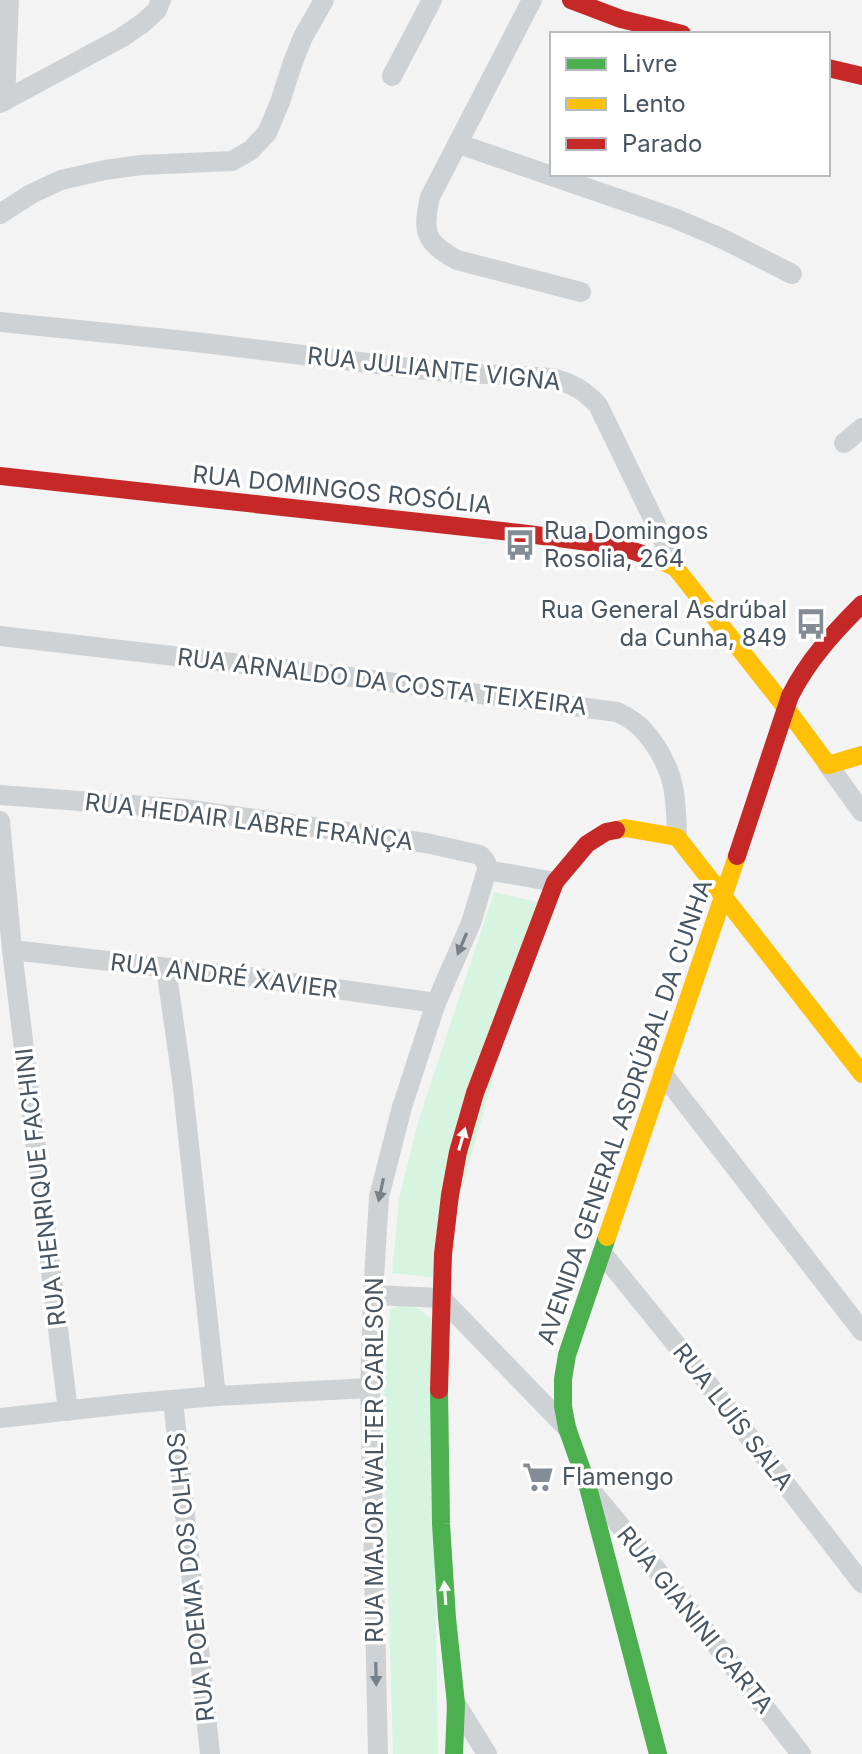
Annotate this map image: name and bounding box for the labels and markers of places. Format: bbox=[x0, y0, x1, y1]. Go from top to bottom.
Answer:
place label: Rua Domingos Rosolia, 264 bbox=[544, 516, 708, 573]
bus stop icon: Rua Domingos Rosolia, 264 bbox=[503, 528, 537, 562]
place label: Rua General Asdrúbal da Cunha, 849 bbox=[541, 595, 787, 652]
bus stop icon: Rua General Asdrúbal da Cunha, 849 bbox=[794, 607, 828, 641]
supermarket icon: Flamengo bbox=[521, 1460, 555, 1494]
place label: Flamengo bbox=[562, 1462, 674, 1491]

